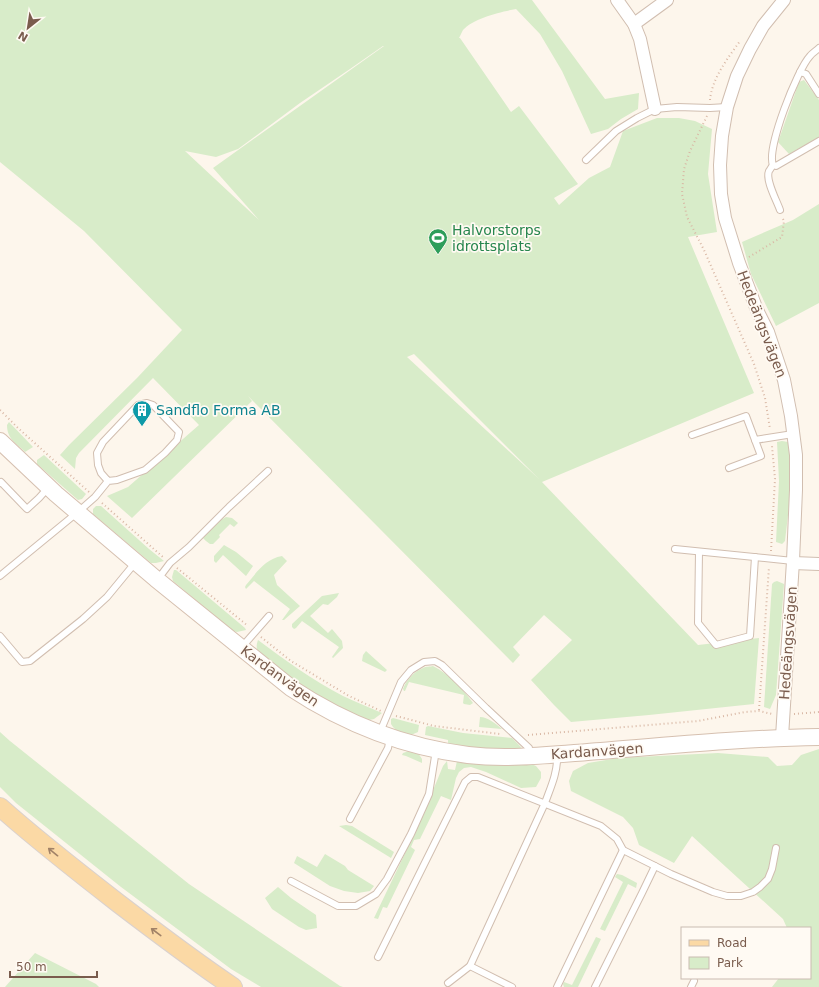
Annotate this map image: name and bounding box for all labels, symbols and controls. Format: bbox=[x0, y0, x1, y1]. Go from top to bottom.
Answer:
north arrow bbox=[8, 8, 48, 48]
text: N bbox=[16, 28, 30, 44]
place label: Halvorstorps idrottsplats bbox=[452, 222, 541, 254]
sports icon: Halvorstorps idrottsplats bbox=[427, 227, 449, 255]
street label: Hedeängsvägen bbox=[734, 268, 790, 380]
building icon: Sandflo Forma AB bbox=[131, 399, 153, 427]
place label: Sandflo Forma AB bbox=[156, 402, 281, 418]
street label: Hedeängsvägen bbox=[776, 586, 800, 700]
street label: Kardanvägen bbox=[238, 642, 322, 710]
street label: Kardanvägen bbox=[550, 740, 644, 762]
one-way arrow bbox=[48, 848, 59, 857]
legend bbox=[681, 927, 811, 979]
one-way arrow bbox=[151, 928, 162, 936]
text: Road bbox=[717, 936, 747, 950]
scale bar bbox=[10, 953, 97, 979]
text: Park bbox=[717, 956, 743, 970]
text: 50 m bbox=[16, 960, 47, 974]

